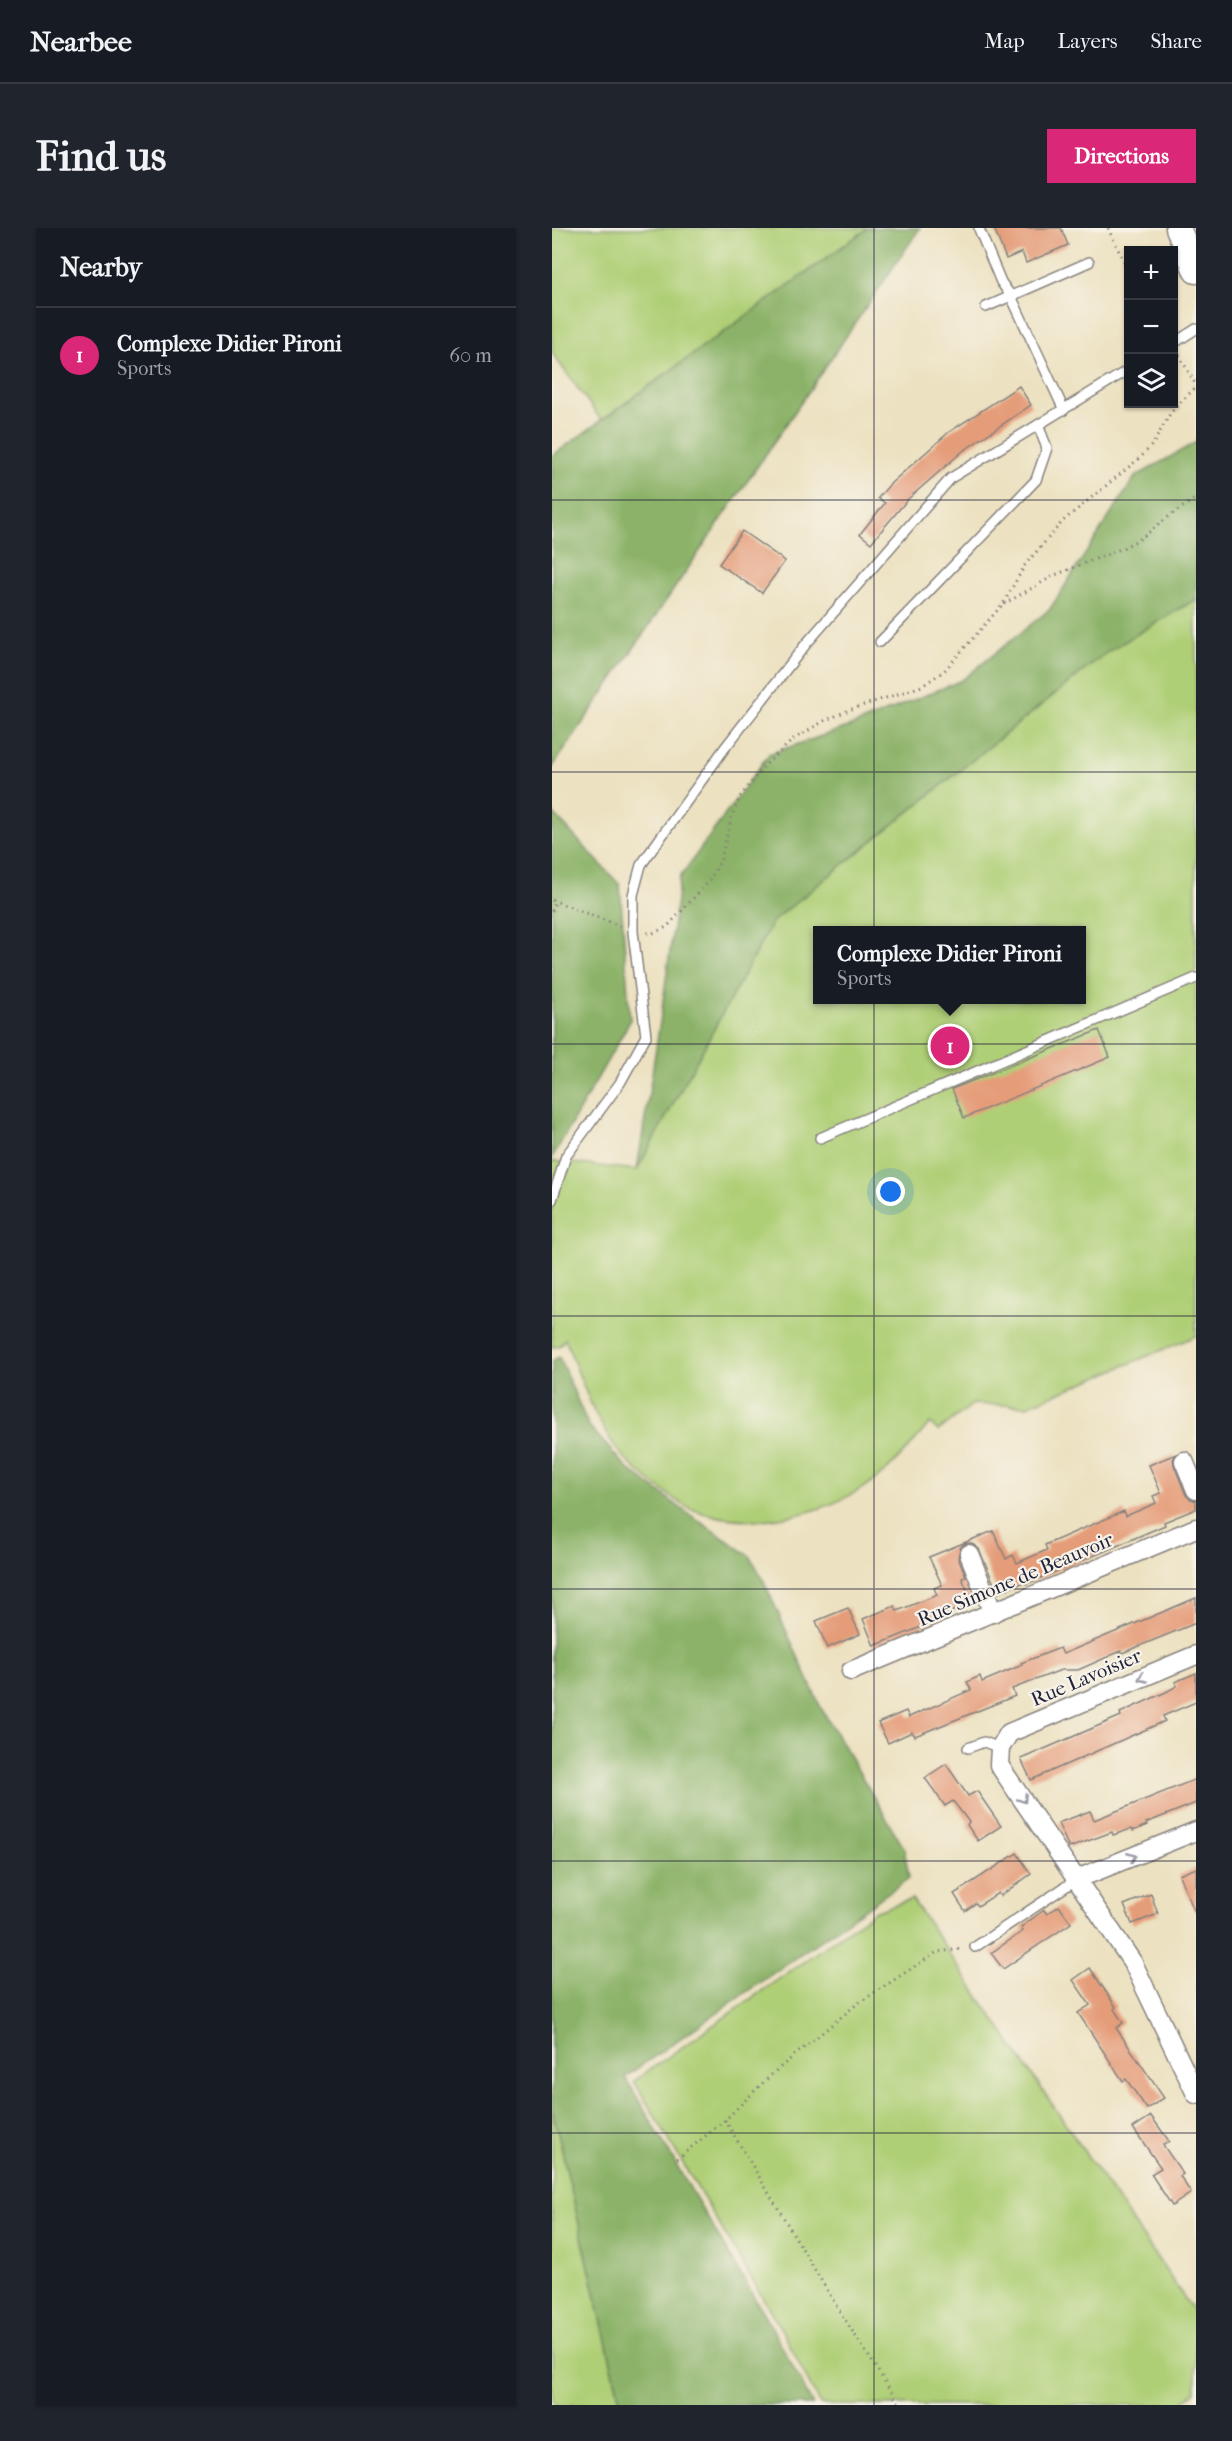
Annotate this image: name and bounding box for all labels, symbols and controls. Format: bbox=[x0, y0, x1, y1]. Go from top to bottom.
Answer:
text: Nearbee bbox=[30, 25, 132, 58]
text: Map bbox=[984, 29, 1025, 53]
text: Layers bbox=[1058, 29, 1117, 53]
text: Share bbox=[1150, 29, 1202, 53]
button: Directions bbox=[1047, 129, 1196, 183]
text: Find us bbox=[36, 132, 166, 181]
map controls bbox=[1124, 246, 1178, 408]
button: + bbox=[1124, 246, 1178, 300]
text: Nearby bbox=[60, 252, 142, 283]
button: − bbox=[1124, 300, 1178, 354]
text: Complexe Didier Pironi bbox=[117, 331, 342, 357]
text: 1 bbox=[76, 344, 83, 367]
text: 60 m bbox=[449, 344, 492, 367]
button: layers bbox=[1124, 354, 1178, 408]
text: Sports bbox=[117, 357, 171, 380]
popup bbox=[813, 926, 1086, 1004]
text: Complexe Didier Pironi bbox=[837, 941, 1062, 967]
text: Sports bbox=[837, 967, 891, 990]
pin: 1 bbox=[930, 1024, 970, 1068]
your location bbox=[876, 1177, 905, 1206]
street label: Rue Simone de Beauvoir bbox=[914, 1528, 1117, 1631]
street label: Rue Lavoisier bbox=[1028, 1644, 1145, 1711]
one-way arrow bbox=[1137, 1671, 1148, 1683]
one-way arrow bbox=[1015, 1793, 1027, 1803]
one-way arrow bbox=[1125, 1852, 1136, 1864]

